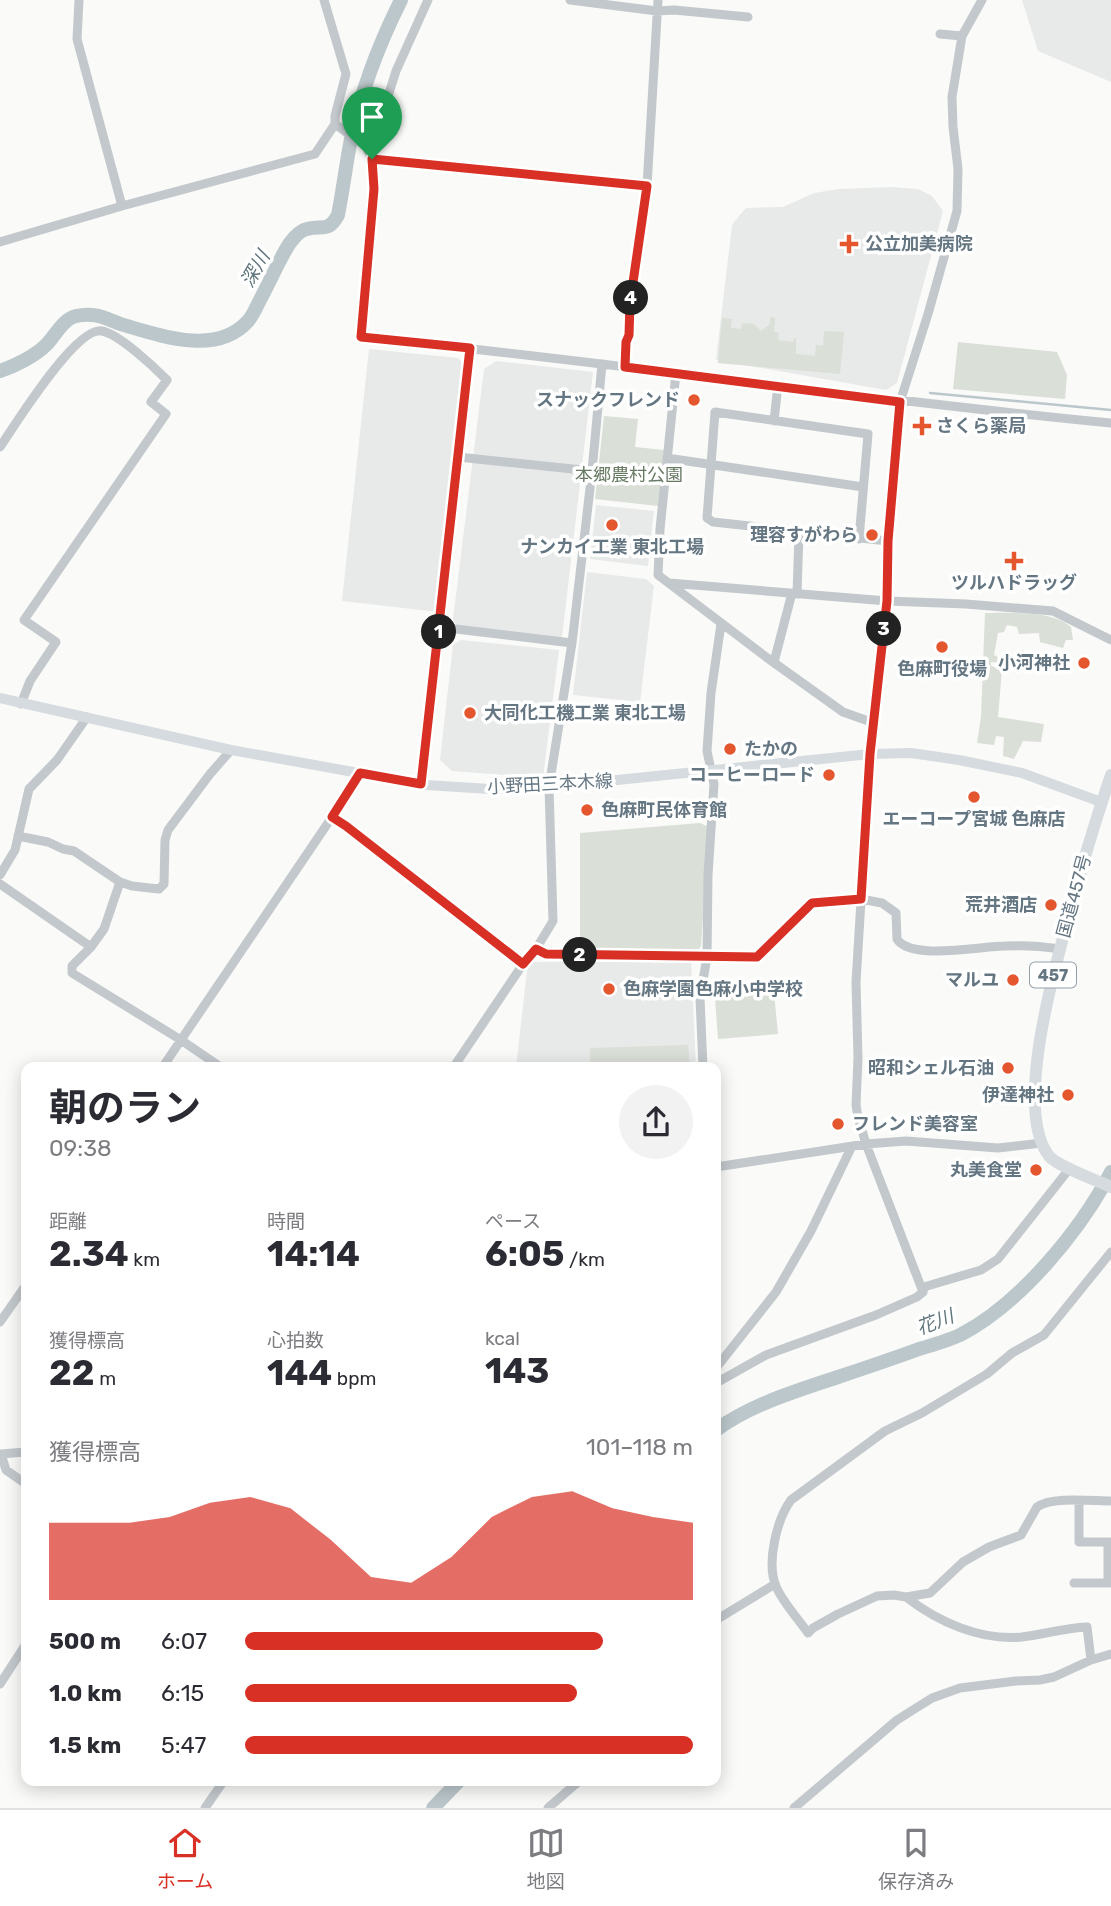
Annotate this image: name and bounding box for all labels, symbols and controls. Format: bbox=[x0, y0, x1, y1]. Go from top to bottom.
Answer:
pin bbox=[342, 87, 402, 159]
icon: arrive bbox=[353, 98, 391, 136]
place label: 公立加美病院 bbox=[865, 233, 973, 255]
marker: 公立加美病院 bbox=[839, 234, 859, 254]
water label: 深川 bbox=[236, 245, 275, 291]
pin: 4 bbox=[614, 280, 648, 316]
text: 4 bbox=[624, 286, 637, 309]
place label: スナックフレンド bbox=[536, 389, 680, 411]
marker: スナックフレンド bbox=[686, 392, 702, 408]
place label: さくら薬局 bbox=[936, 415, 1026, 437]
marker: さくら薬局 bbox=[914, 418, 930, 434]
park label: 本郷農村公園 bbox=[575, 464, 683, 486]
marker: ナンカイ工業 東北工場 bbox=[604, 517, 620, 533]
place label: 理容すがわら bbox=[750, 524, 858, 546]
marker: 理容すがわら bbox=[864, 527, 880, 543]
place label: ナンカイ工業 東北工場 bbox=[520, 536, 704, 558]
marker: ツルハドラッグ bbox=[1006, 553, 1022, 569]
place label: ツルハドラッグ bbox=[951, 572, 1077, 594]
pin: 3 bbox=[866, 612, 902, 646]
pin: 1 bbox=[422, 614, 457, 650]
text: 3 bbox=[877, 617, 890, 640]
text: 1 bbox=[434, 620, 443, 643]
marker: 色麻町役場 bbox=[934, 639, 950, 655]
place label: 小河神社 bbox=[998, 652, 1070, 674]
marker: 小河神社 bbox=[1076, 655, 1092, 671]
place label: 色麻町役場 bbox=[897, 658, 987, 680]
place label: 大同化工機工業 東北工場 bbox=[484, 702, 686, 724]
marker: 大同化工機工業 東北工場 bbox=[462, 705, 478, 721]
place label: たかの bbox=[744, 738, 798, 760]
marker: たかの bbox=[722, 741, 738, 757]
place label: コーヒーロード bbox=[689, 764, 815, 786]
marker: コーヒーロード bbox=[821, 767, 837, 783]
street label: 小野田三本木線 bbox=[487, 770, 613, 798]
marker: エーコープ宮城 色麻店 bbox=[966, 789, 982, 805]
place label: 色麻町民体育館 bbox=[601, 799, 727, 821]
marker: 色麻町民体育館 bbox=[579, 802, 595, 818]
place label: エーコープ宮城 色麻店 bbox=[883, 808, 1065, 830]
street label: 国道457号 bbox=[1052, 852, 1096, 940]
place label: 荒井酒店 bbox=[965, 894, 1037, 916]
marker: 荒井酒店 bbox=[1043, 897, 1059, 913]
pin: 2 bbox=[562, 937, 598, 972]
text: 2 bbox=[573, 943, 586, 966]
road number: 457 bbox=[1030, 962, 1076, 987]
place label: マルユ bbox=[945, 969, 999, 991]
marker: マルユ bbox=[1005, 972, 1021, 988]
place label: 色麻学園色麻小中学校 bbox=[623, 978, 803, 1000]
marker: 色麻学園色麻小中学校 bbox=[601, 981, 617, 997]
place label: 昭和シェル石油 bbox=[868, 1057, 994, 1079]
marker: 昭和シェル石油 bbox=[1000, 1060, 1016, 1076]
place label: 伊達神社 bbox=[982, 1084, 1054, 1106]
text: 朝のラン bbox=[49, 1085, 201, 1131]
button: share bbox=[619, 1085, 693, 1159]
marker: 伊達神社 bbox=[1060, 1087, 1076, 1103]
place label: フレンド美容室 bbox=[852, 1113, 978, 1135]
marker: フレンド美容室 bbox=[830, 1116, 846, 1132]
text: 09:38 bbox=[49, 1134, 112, 1162]
place label: 丸美食堂 bbox=[950, 1159, 1022, 1181]
marker: 丸美食堂 bbox=[1028, 1162, 1044, 1178]
text: 距離 bbox=[49, 1210, 87, 1233]
text: 時間 bbox=[267, 1210, 305, 1233]
text: ペース bbox=[485, 1210, 541, 1233]
text: 2.34 bbox=[49, 1233, 129, 1275]
text: 14:14 bbox=[267, 1233, 360, 1275]
text: 6:05 bbox=[485, 1233, 564, 1275]
text: km bbox=[129, 1248, 160, 1271]
text: /km bbox=[564, 1248, 605, 1271]
water label: 花川 bbox=[913, 1304, 959, 1340]
text: kcal bbox=[485, 1327, 520, 1350]
text: 獲得標高 bbox=[49, 1329, 125, 1352]
text: 心拍数 bbox=[267, 1329, 324, 1352]
text: 143 bbox=[485, 1350, 549, 1392]
text: 22 bbox=[49, 1352, 95, 1394]
text: 144 bbox=[267, 1352, 332, 1394]
text: m bbox=[95, 1367, 116, 1390]
text: bpm bbox=[332, 1367, 376, 1390]
text: 101–118 m bbox=[586, 1433, 693, 1461]
text: 獲得標高 bbox=[49, 1438, 141, 1466]
text: 500 m bbox=[49, 1627, 121, 1655]
text: 6:07 bbox=[161, 1627, 207, 1655]
text: 1.0 km bbox=[49, 1679, 122, 1707]
text: 6:15 bbox=[161, 1679, 204, 1707]
text: 1.5 km bbox=[49, 1731, 121, 1759]
text: 5:47 bbox=[161, 1731, 206, 1759]
tab: ホーム bbox=[157, 1824, 213, 1893]
tab: 地図 bbox=[527, 1824, 565, 1893]
tab: 保存済み bbox=[878, 1824, 954, 1893]

